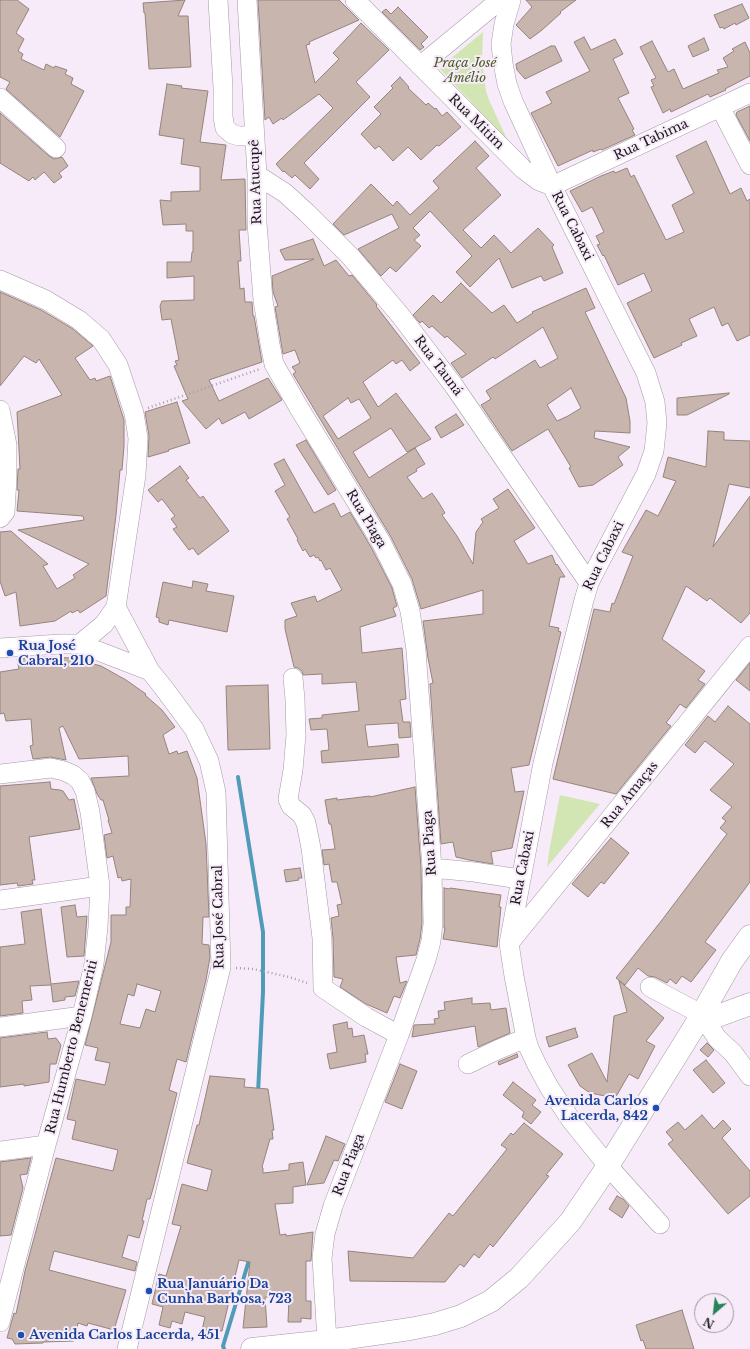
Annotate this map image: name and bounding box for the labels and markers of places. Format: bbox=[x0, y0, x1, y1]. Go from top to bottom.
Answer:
place label: Rua José Cabral, 210 bbox=[18, 638, 94, 669]
marker: Rua José Cabral, 210 bbox=[5, 648, 15, 658]
place label: Avenida Carlos Lacerda, 842 bbox=[545, 1093, 648, 1124]
marker: Avenida Carlos Lacerda, 842 bbox=[651, 1103, 661, 1113]
place label: Rua Januário Da Cunha Barbosa, 723 bbox=[157, 1276, 292, 1307]
marker: Rua Januário Da Cunha Barbosa, 723 bbox=[144, 1286, 154, 1296]
place label: Avenida Carlos Lacerda, 451 bbox=[29, 1327, 220, 1343]
marker: Avenida Carlos Lacerda, 451 bbox=[16, 1330, 26, 1340]

